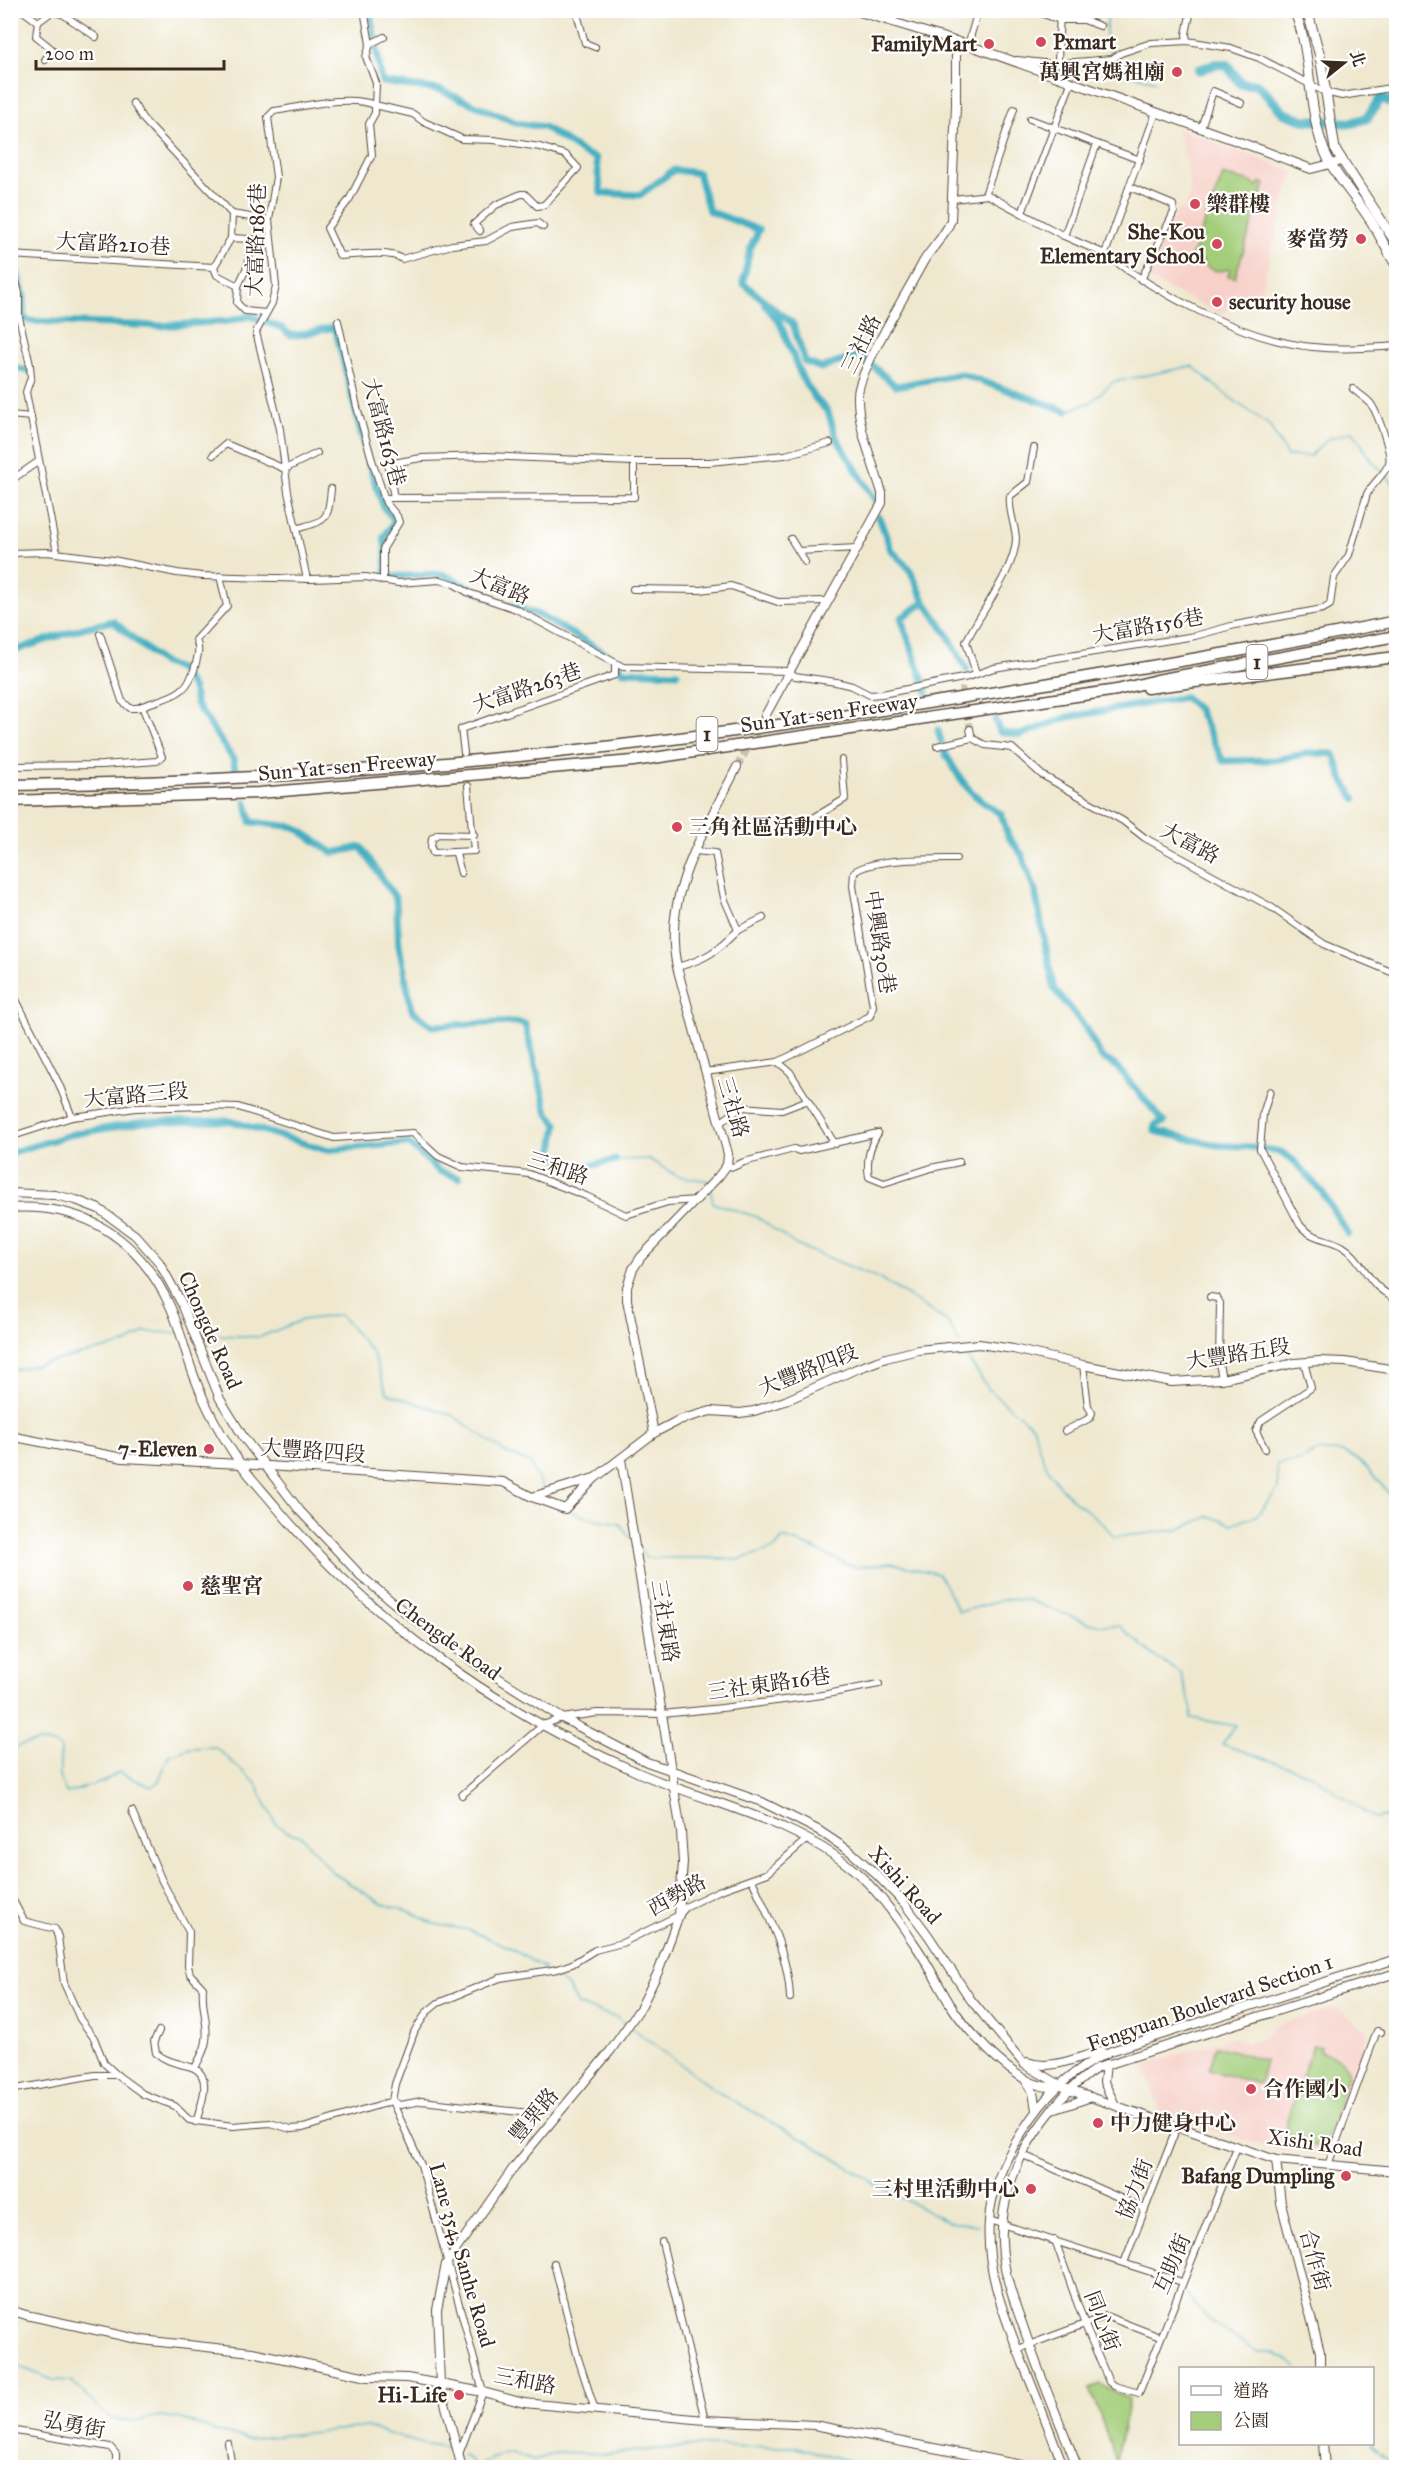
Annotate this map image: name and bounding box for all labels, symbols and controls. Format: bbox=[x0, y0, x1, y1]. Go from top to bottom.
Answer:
place label: Pxmart bbox=[1053, 29, 1117, 55]
place label: FamilyMart bbox=[871, 31, 978, 57]
scale bar bbox=[36, 33, 224, 71]
north arrow bbox=[1314, 33, 1374, 93]
marker: Pxmart bbox=[1034, 35, 1048, 49]
marker: FamilyMart bbox=[982, 37, 996, 51]
text: 200 m bbox=[45, 43, 94, 65]
text: 北 bbox=[1346, 48, 1369, 69]
place label: 萬興宮媽祖廟 bbox=[1039, 59, 1165, 85]
marker: 萬興宮媽祖廟 bbox=[1170, 65, 1184, 79]
street label: 大富路186巷 bbox=[241, 182, 271, 298]
place label: 樂群樓 bbox=[1207, 191, 1270, 217]
marker: 樂群樓 bbox=[1188, 197, 1202, 211]
place label: She-Kou Elementary School bbox=[1040, 219, 1206, 269]
place label: 麥當勞 bbox=[1286, 226, 1349, 252]
street label: 大富路210巷 bbox=[55, 228, 171, 260]
marker: 麥當勞 bbox=[1354, 232, 1368, 246]
marker: She-Kou Elementary School bbox=[1210, 237, 1224, 251]
place label: security house bbox=[1229, 289, 1351, 315]
marker: security house bbox=[1210, 295, 1224, 309]
street label: 三社路 bbox=[836, 310, 886, 378]
street label: 大富路163巷 bbox=[357, 375, 411, 489]
street label: 大富路 bbox=[466, 562, 534, 610]
street label: 大富路156巷 bbox=[1090, 603, 1206, 649]
road number: 1 bbox=[1246, 645, 1268, 679]
street label: 大富路263巷 bbox=[469, 657, 585, 719]
street label: Sun Yat-sen Freeway bbox=[739, 688, 921, 738]
road number: 1 bbox=[696, 717, 718, 751]
street label: Sun Yat-sen Freeway bbox=[257, 745, 438, 787]
place label: 三角社區活動中心 bbox=[689, 814, 857, 840]
street label: 大富路 bbox=[1156, 817, 1224, 869]
marker: 三角社區活動中心 bbox=[670, 820, 684, 834]
street label: 中興路30巷 bbox=[859, 888, 901, 996]
street label: 三社路 bbox=[712, 1073, 754, 1141]
street label: 大富路三段 bbox=[83, 1077, 189, 1113]
street label: 三和路 bbox=[524, 1146, 592, 1190]
street label: Chongde Road bbox=[172, 1267, 248, 1393]
street label: 大豐路五段 bbox=[1184, 1333, 1292, 1375]
street label: 大豐路四段 bbox=[754, 1338, 862, 1402]
street label: 大豐路四段 bbox=[260, 1434, 366, 1468]
place label: 7-Eleven bbox=[118, 1436, 198, 1462]
marker: 7-Eleven bbox=[202, 1442, 216, 1456]
place label: 慈聖宮 bbox=[200, 1573, 263, 1599]
street label: 三社東路 bbox=[646, 1577, 684, 1665]
marker: 慈聖宮 bbox=[181, 1579, 195, 1593]
street label: Chengde Road bbox=[390, 1592, 506, 1686]
street label: 三社東路16巷 bbox=[706, 1662, 832, 1706]
street label: Xishi Road bbox=[863, 1840, 947, 1930]
street label: 西勢路 bbox=[643, 1868, 711, 1922]
street label: Fengyuan Boulevard Section 1 bbox=[1084, 1949, 1336, 2057]
place label: 合作國小 bbox=[1263, 2076, 1347, 2102]
marker: 合作國小 bbox=[1244, 2082, 1258, 2096]
street label: 豐栗路 bbox=[504, 2083, 564, 2147]
place label: 中力健身中心 bbox=[1110, 2110, 1236, 2136]
marker: 中力健身中心 bbox=[1091, 2116, 1105, 2130]
street label: Xishi Road bbox=[1265, 2123, 1365, 2163]
street label: 協力街 bbox=[1112, 2155, 1158, 2223]
street label: Lane 354, Sanhe Road bbox=[423, 2160, 501, 2351]
place label: Bafang Dumpling bbox=[1181, 2163, 1335, 2189]
marker: Bafang Dumpling bbox=[1339, 2169, 1353, 2183]
place label: 三村里活動中心 bbox=[872, 2176, 1019, 2202]
marker: 三村里活動中心 bbox=[1024, 2182, 1038, 2196]
street label: 合作街 bbox=[1294, 2226, 1336, 2294]
street label: 互助街 bbox=[1148, 2230, 1196, 2298]
street label: 同心街 bbox=[1079, 2287, 1125, 2355]
street label: 三和路 bbox=[492, 2362, 558, 2400]
legend bbox=[1179, 2367, 1374, 2445]
text: 道路 bbox=[1233, 2380, 1269, 2402]
place label: Hi-Life bbox=[378, 2382, 447, 2408]
marker: Hi-Life bbox=[452, 2388, 466, 2402]
street label: 弘勇街 bbox=[41, 2406, 107, 2444]
text: 公園 bbox=[1233, 2410, 1269, 2432]

